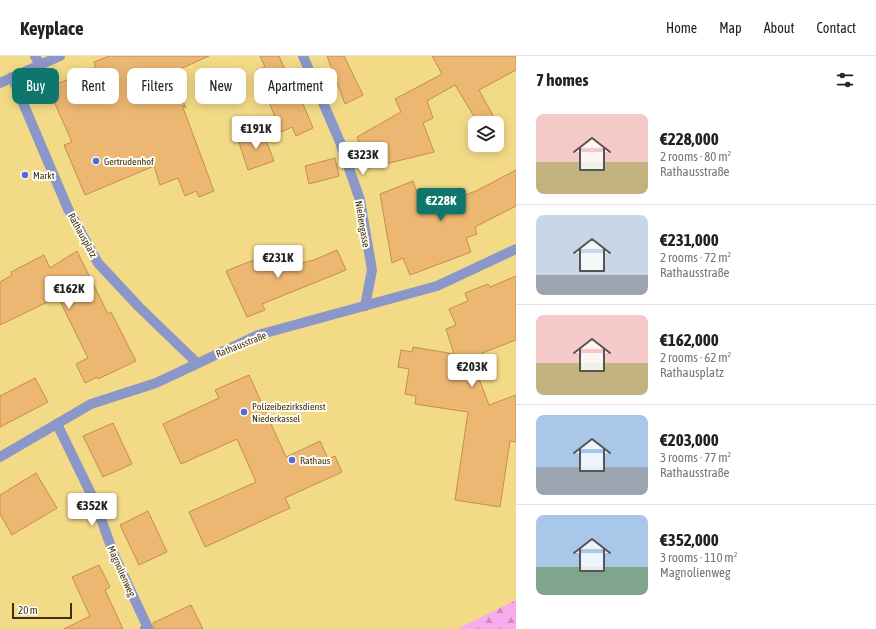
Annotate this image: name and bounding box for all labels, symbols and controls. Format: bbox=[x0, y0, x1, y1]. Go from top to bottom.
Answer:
text: Keyplace bbox=[20, 17, 84, 39]
text: Home bbox=[666, 20, 697, 36]
text: Map bbox=[719, 20, 742, 36]
text: About bbox=[764, 20, 795, 36]
text: Contact bbox=[817, 20, 856, 36]
chip: Buy bbox=[12, 68, 59, 104]
chip: Rent bbox=[67, 68, 119, 104]
chip: Filters bbox=[127, 68, 187, 104]
chip: New bbox=[195, 68, 246, 104]
chip: Apartment bbox=[254, 68, 337, 104]
icon: filters bbox=[834, 69, 856, 91]
text: 7 homes bbox=[536, 70, 589, 90]
pin: €191K bbox=[228, 116, 284, 150]
map controls bbox=[468, 116, 504, 152]
button: layers bbox=[468, 116, 504, 152]
text: €191K bbox=[241, 121, 271, 136]
text: €228,000 bbox=[660, 129, 719, 149]
icon: home bbox=[568, 130, 616, 178]
pin: €323K bbox=[335, 142, 391, 176]
text: €323K bbox=[348, 147, 378, 162]
text: 2 rooms · 80 m² bbox=[660, 149, 731, 164]
marker: Gertrudenhof bbox=[91, 156, 101, 166]
place label: Gertrudenhof bbox=[104, 156, 154, 167]
text: Rathausstraße bbox=[660, 164, 729, 179]
marker: Markt bbox=[20, 170, 30, 180]
place label: Markt bbox=[33, 170, 55, 181]
pin: €228K bbox=[413, 188, 469, 222]
text: €228K bbox=[426, 193, 456, 208]
street label: Nießengasse bbox=[353, 200, 372, 249]
street label: Rathausplatz bbox=[66, 211, 99, 260]
text: €231,000 bbox=[660, 230, 719, 250]
icon: home bbox=[568, 231, 616, 279]
pin: €231K bbox=[250, 245, 306, 279]
text: €231K bbox=[263, 250, 293, 265]
text: 2 rooms · 72 m² bbox=[660, 250, 731, 265]
text: Rathausstraße bbox=[660, 265, 729, 280]
pin: €162K bbox=[41, 276, 97, 310]
text: €162K bbox=[54, 281, 84, 296]
street label: Rathausstraße bbox=[214, 329, 268, 360]
text: €162,000 bbox=[660, 330, 719, 350]
icon: home bbox=[568, 331, 616, 379]
text: 2 rooms · 62 m² bbox=[660, 350, 731, 365]
pin: €203K bbox=[444, 354, 500, 388]
text: €203K bbox=[457, 359, 487, 374]
text: Rathausplatz bbox=[660, 365, 724, 380]
place label: Polizeibezirksdienst Niederkassel bbox=[252, 401, 326, 424]
marker: Polizeibezirksdienst Niederkassel bbox=[239, 407, 249, 417]
text: €203,000 bbox=[660, 430, 719, 450]
icon: home bbox=[568, 431, 616, 479]
text: 3 rooms · 77 m² bbox=[660, 450, 731, 465]
marker: Rathaus bbox=[287, 455, 297, 465]
place label: Rathaus bbox=[300, 455, 331, 466]
text: Rathausstraße bbox=[660, 465, 729, 480]
pin: €352K bbox=[64, 493, 120, 527]
text: €352K bbox=[77, 498, 107, 513]
text: €352,000 bbox=[660, 530, 719, 550]
icon: home bbox=[568, 531, 616, 579]
street label: Magnolienweg bbox=[105, 544, 138, 599]
text: 3 rooms · 110 m² bbox=[660, 550, 737, 565]
text: Magnolienweg bbox=[660, 565, 731, 580]
scale bar bbox=[12, 601, 72, 620]
text: 20 m bbox=[18, 604, 38, 616]

